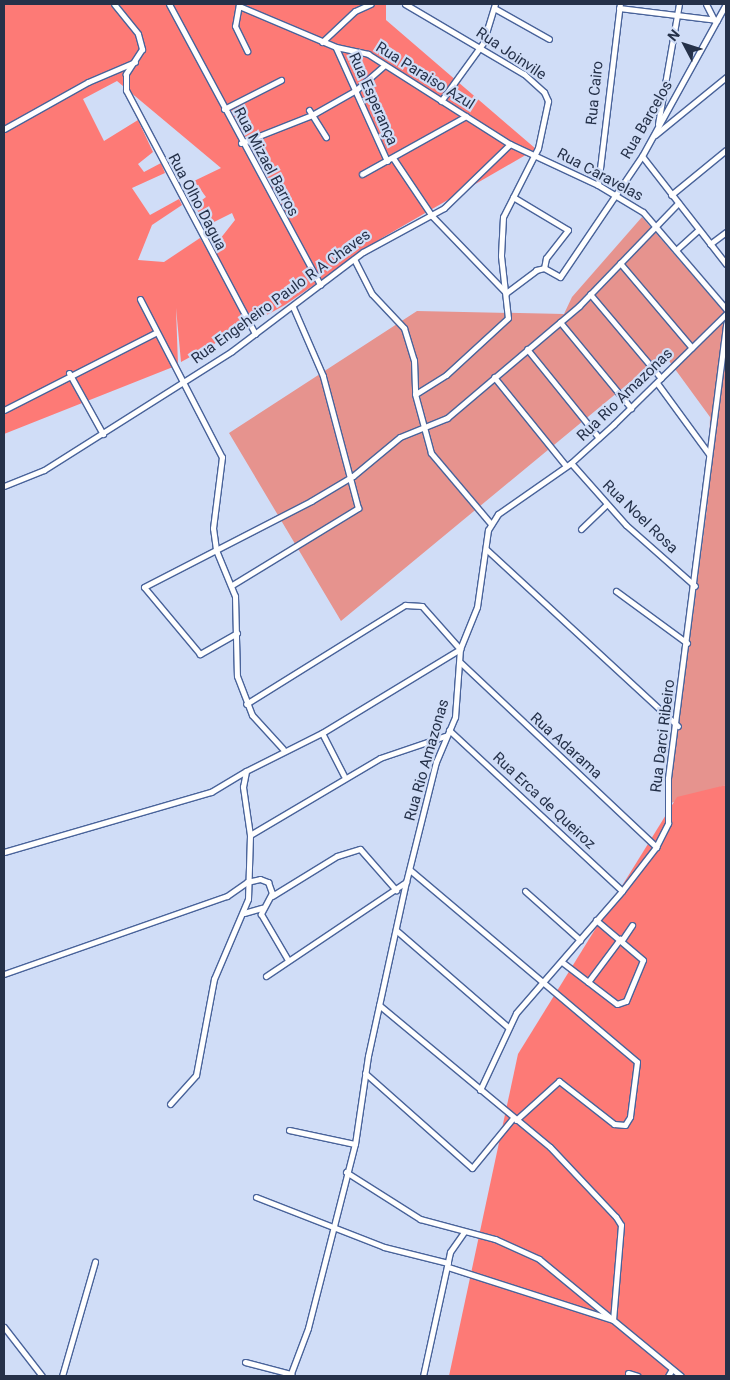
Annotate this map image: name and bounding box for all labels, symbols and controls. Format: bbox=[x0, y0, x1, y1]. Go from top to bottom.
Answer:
north arrow bbox=[660, 20, 710, 70]
street label: Rua Joinvile bbox=[473, 24, 549, 84]
text: N bbox=[664, 26, 683, 44]
street label: Rua Paraiso Azul bbox=[372, 38, 478, 114]
street label: Rua Esperança bbox=[345, 50, 401, 148]
street label: Rua Cairo bbox=[583, 60, 607, 126]
street label: Rua Barcelos bbox=[617, 78, 677, 162]
street label: Rua Mizael Barros bbox=[230, 104, 302, 220]
street label: Rua Caravelas bbox=[554, 145, 646, 205]
street label: Rua Olho Dagua bbox=[164, 151, 230, 253]
street label: Rua Engeheiro Paulo R A Chaves bbox=[188, 226, 374, 368]
street label: Rua Rio Amazonas bbox=[574, 345, 676, 445]
street label: Rua Noel Rosa bbox=[599, 477, 681, 557]
street label: Rua Darci Ribeiro bbox=[647, 678, 679, 794]
street label: Rua Rio Amazonas bbox=[401, 697, 453, 823]
street label: Rua Adarama bbox=[527, 709, 605, 783]
street label: Rua Erca de Queiroz bbox=[489, 749, 599, 853]

